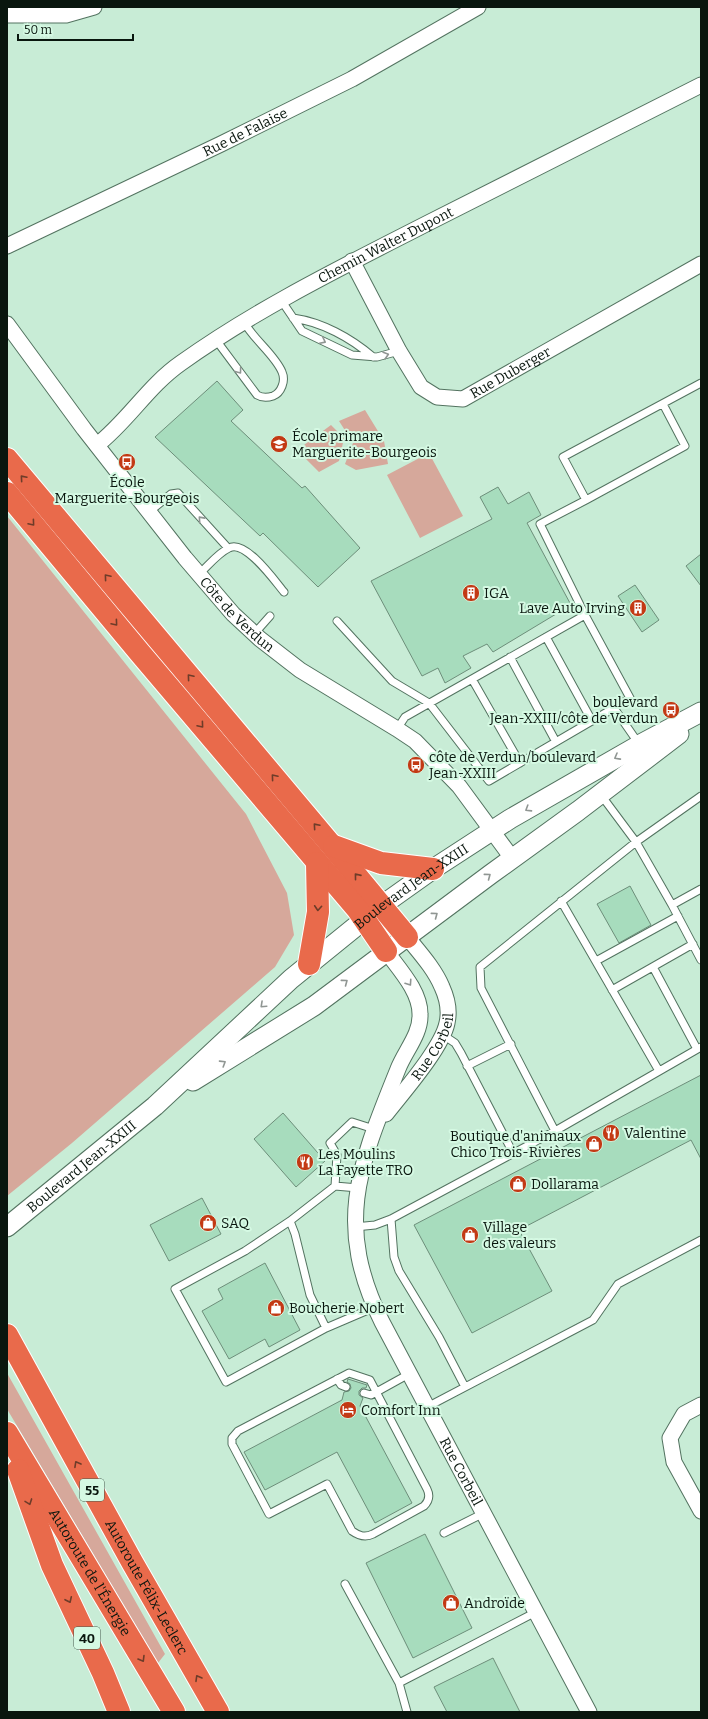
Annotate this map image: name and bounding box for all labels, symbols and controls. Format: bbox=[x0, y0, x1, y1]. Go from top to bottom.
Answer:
scale bar bbox=[18, 16, 133, 42]
text: 50 m bbox=[24, 23, 53, 37]
street label: Rue de Falaise bbox=[200, 104, 290, 160]
street label: Chemin Walter Dupont bbox=[315, 204, 456, 287]
one-way arrow bbox=[318, 336, 326, 344]
street label: Rue Duberger bbox=[467, 343, 554, 402]
one-way arrow bbox=[382, 351, 389, 360]
one-way arrow bbox=[234, 367, 242, 374]
place label: École primare Marguerite-Bourgeois bbox=[292, 427, 437, 461]
school or university icon: École primare Marguerite-Bourgeois bbox=[269, 434, 289, 454]
bus stop icon: École Marguerite-Bourgeois bbox=[117, 452, 137, 472]
place label: École Marguerite-Bourgeois bbox=[55, 473, 199, 507]
one-way arrow bbox=[21, 475, 28, 482]
one-way arrow bbox=[199, 517, 206, 524]
one-way arrow bbox=[27, 519, 34, 526]
street label: Côte de Verdun bbox=[196, 574, 278, 656]
one-way arrow bbox=[105, 575, 112, 582]
building icon: IGA bbox=[461, 583, 481, 603]
place label: IGA bbox=[484, 585, 509, 602]
building icon: Lave Auto Irving bbox=[628, 598, 648, 618]
place label: Lave Auto Irving bbox=[519, 600, 625, 617]
one-way arrow bbox=[111, 619, 118, 626]
one-way arrow bbox=[188, 674, 195, 682]
place label: boulevard Jean-XXIII/côte de Verdun bbox=[489, 694, 658, 727]
bus stop icon: boulevard Jean-XXIII/côte de Verdun bbox=[661, 700, 681, 720]
one-way arrow bbox=[196, 721, 203, 728]
place label: côte de Verdun/boulevard Jean-XXIII bbox=[428, 749, 596, 782]
one-way arrow bbox=[614, 753, 621, 760]
bus stop icon: côte de Verdun/boulevard Jean-XXIII bbox=[406, 755, 426, 775]
one-way arrow bbox=[271, 774, 278, 781]
one-way arrow bbox=[525, 804, 532, 811]
one-way arrow bbox=[313, 824, 320, 831]
street label: Boulevard Jean-XXIII bbox=[351, 840, 472, 933]
one-way arrow bbox=[355, 873, 362, 880]
one-way arrow bbox=[483, 874, 490, 881]
one-way arrow bbox=[313, 905, 322, 911]
one-way arrow bbox=[431, 913, 438, 920]
one-way arrow bbox=[404, 979, 411, 986]
one-way arrow bbox=[341, 980, 348, 987]
one-way arrow bbox=[260, 1001, 268, 1008]
street label: Rue Corbeil bbox=[408, 1012, 457, 1084]
one-way arrow bbox=[219, 1060, 226, 1067]
street label: Boulevard Jean-XXIII bbox=[24, 1117, 140, 1216]
restaurant icon: Valentine bbox=[601, 1123, 621, 1143]
place label: Valentine bbox=[624, 1125, 687, 1142]
place label: Boutique d'animaux Chico Trois-Rivières bbox=[450, 1128, 581, 1161]
shop icon: Boutique d'animaux Chico Trois-Rivières bbox=[584, 1134, 604, 1154]
place label: Les Moulins La Fayette TRO bbox=[318, 1146, 413, 1179]
restaurant icon: Les Moulins La Fayette TRO bbox=[295, 1152, 315, 1172]
shop icon: Dollarama bbox=[508, 1174, 528, 1194]
place label: Dollarama bbox=[531, 1176, 599, 1193]
shop icon: SAQ bbox=[198, 1213, 218, 1233]
place label: SAQ bbox=[221, 1215, 250, 1232]
place label: Village des valeurs bbox=[483, 1219, 556, 1252]
shop icon: Village des valeurs bbox=[460, 1225, 480, 1245]
shop icon: Boucherie Nobert bbox=[266, 1298, 286, 1318]
place label: Boucherie Nobert bbox=[289, 1300, 404, 1317]
hotel icon: Comfort Inn bbox=[338, 1400, 358, 1420]
place label: Comfort Inn bbox=[361, 1402, 441, 1419]
street label: Rue Corbeil bbox=[436, 1435, 486, 1509]
one-way arrow bbox=[74, 1461, 82, 1468]
road number: 55 bbox=[80, 1479, 104, 1501]
one-way arrow bbox=[25, 1498, 33, 1505]
street label: Autoroute de l'Énergie bbox=[45, 1505, 134, 1639]
street label: Autoroute Félix-Leclerc bbox=[101, 1517, 191, 1658]
shop icon: Androïde bbox=[441, 1593, 461, 1613]
place label: Androïde bbox=[464, 1595, 525, 1612]
one-way arrow bbox=[64, 1596, 72, 1603]
road number: 40 bbox=[74, 1627, 100, 1649]
one-way arrow bbox=[137, 1655, 144, 1662]
one-way arrow bbox=[196, 1675, 203, 1682]

